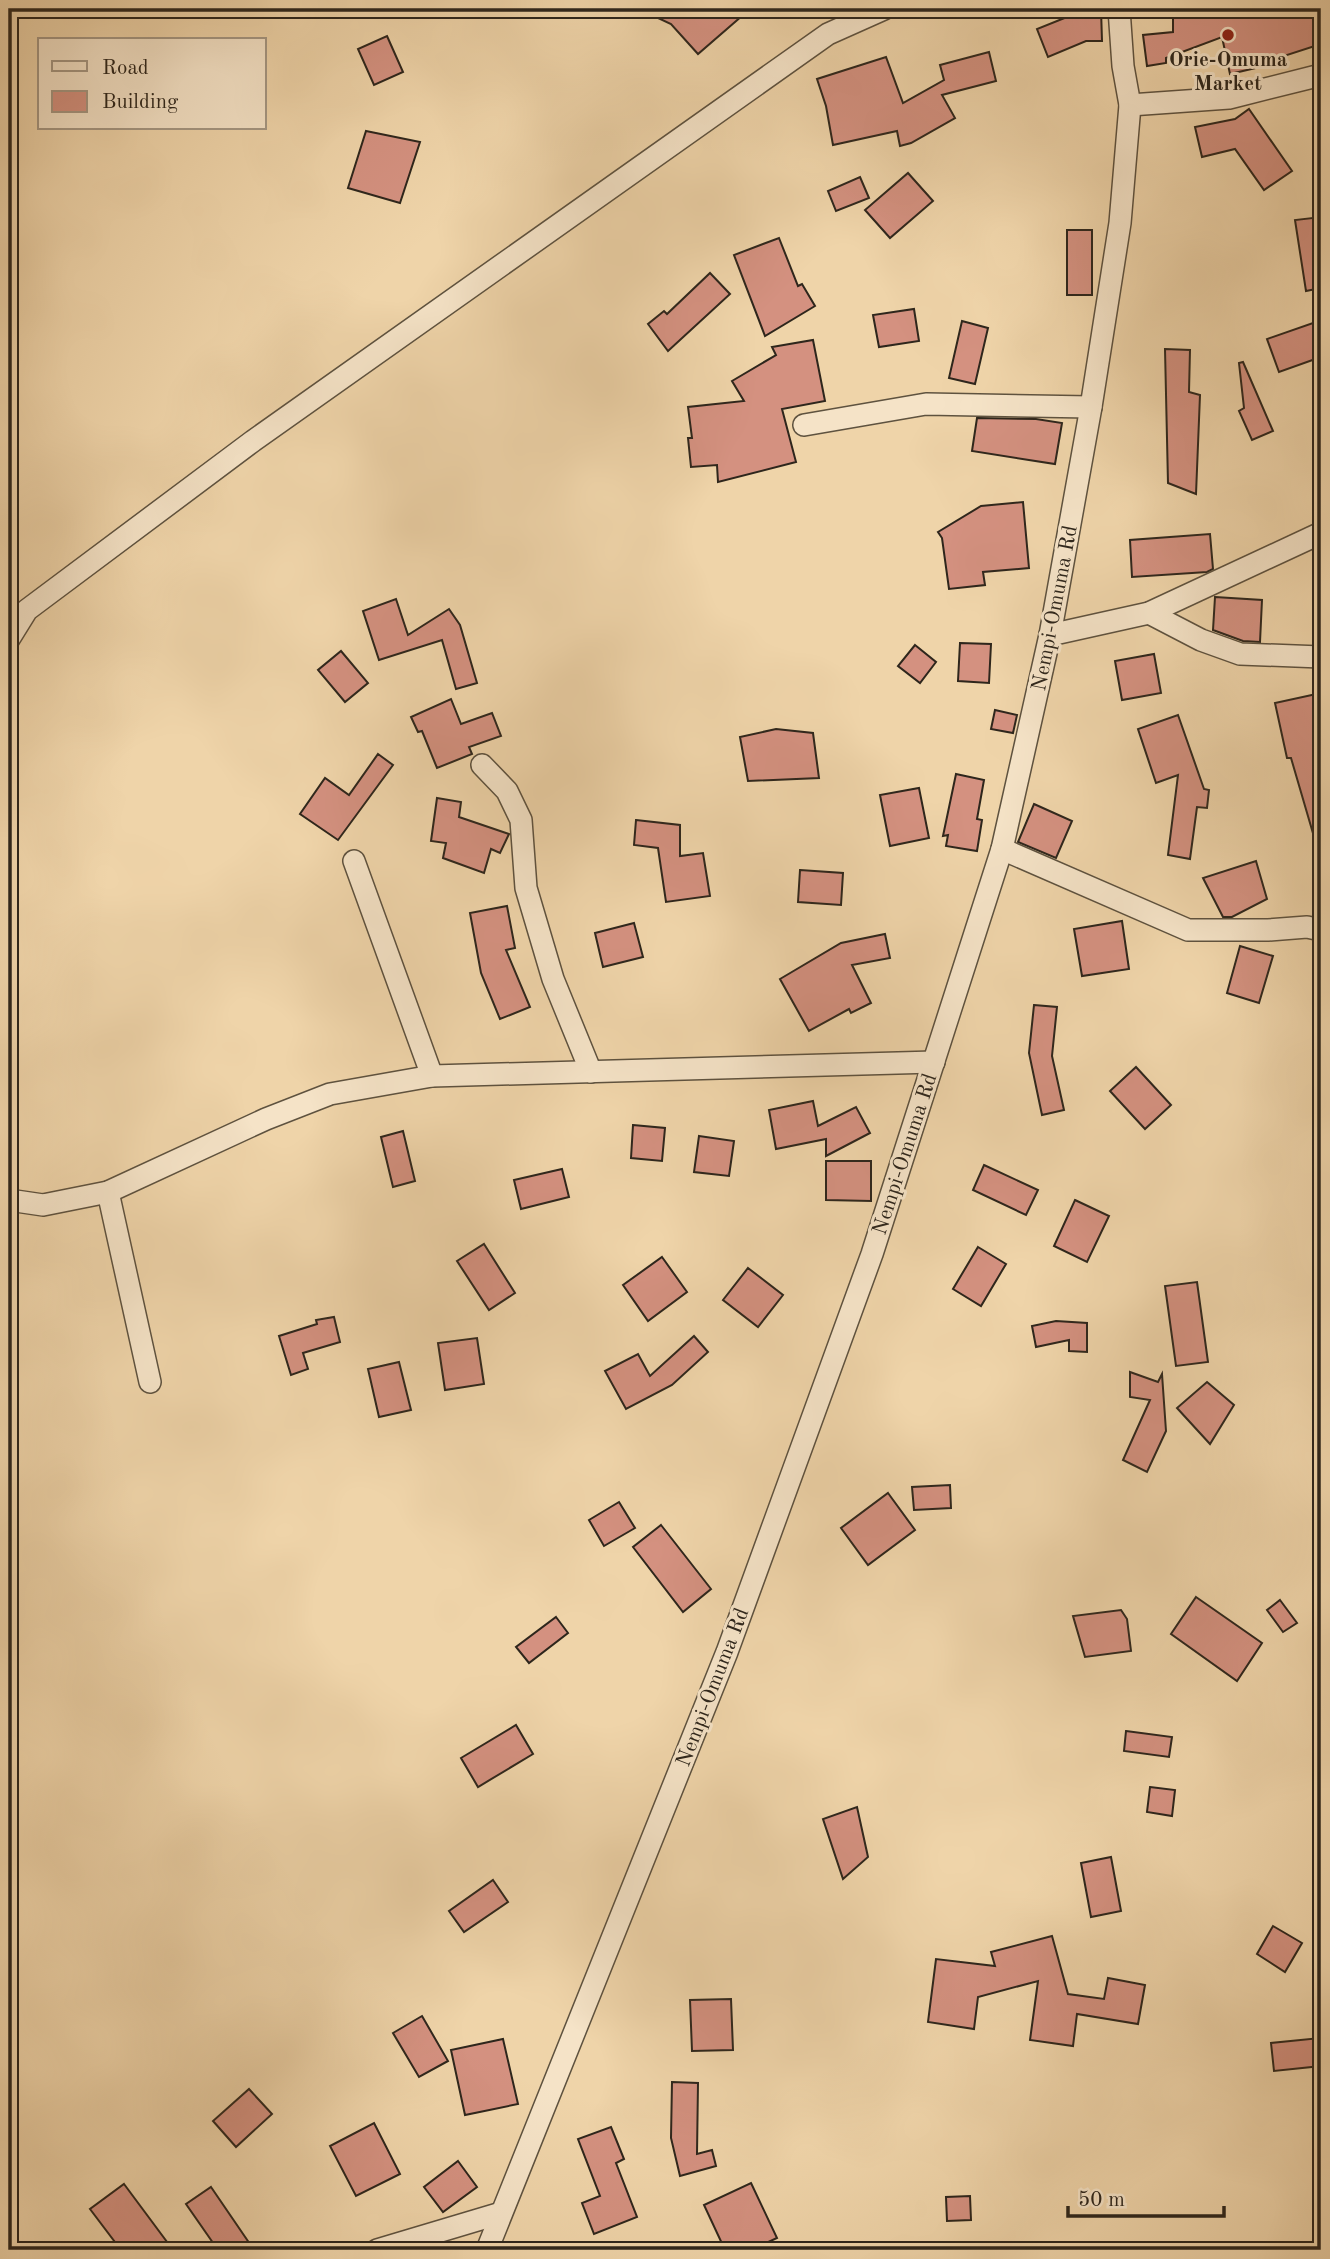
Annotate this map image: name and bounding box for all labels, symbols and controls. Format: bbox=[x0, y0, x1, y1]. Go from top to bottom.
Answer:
marker: Orie-Omuma Market bbox=[1220, 27, 1236, 43]
legend bbox=[38, 38, 266, 130]
place label: Orie-Omuma Market bbox=[1169, 50, 1288, 95]
text: Road bbox=[102, 58, 149, 79]
text: Building bbox=[102, 92, 179, 113]
street label: Nempi-Omuma Rd bbox=[1029, 524, 1082, 693]
street label: Nempi-Omuma Rd bbox=[869, 1071, 941, 1238]
street label: Nempi-Omuma Rd bbox=[673, 1605, 753, 1770]
scale bar bbox=[1068, 2175, 1223, 2219]
text: 50 m bbox=[1078, 2190, 1125, 2211]

